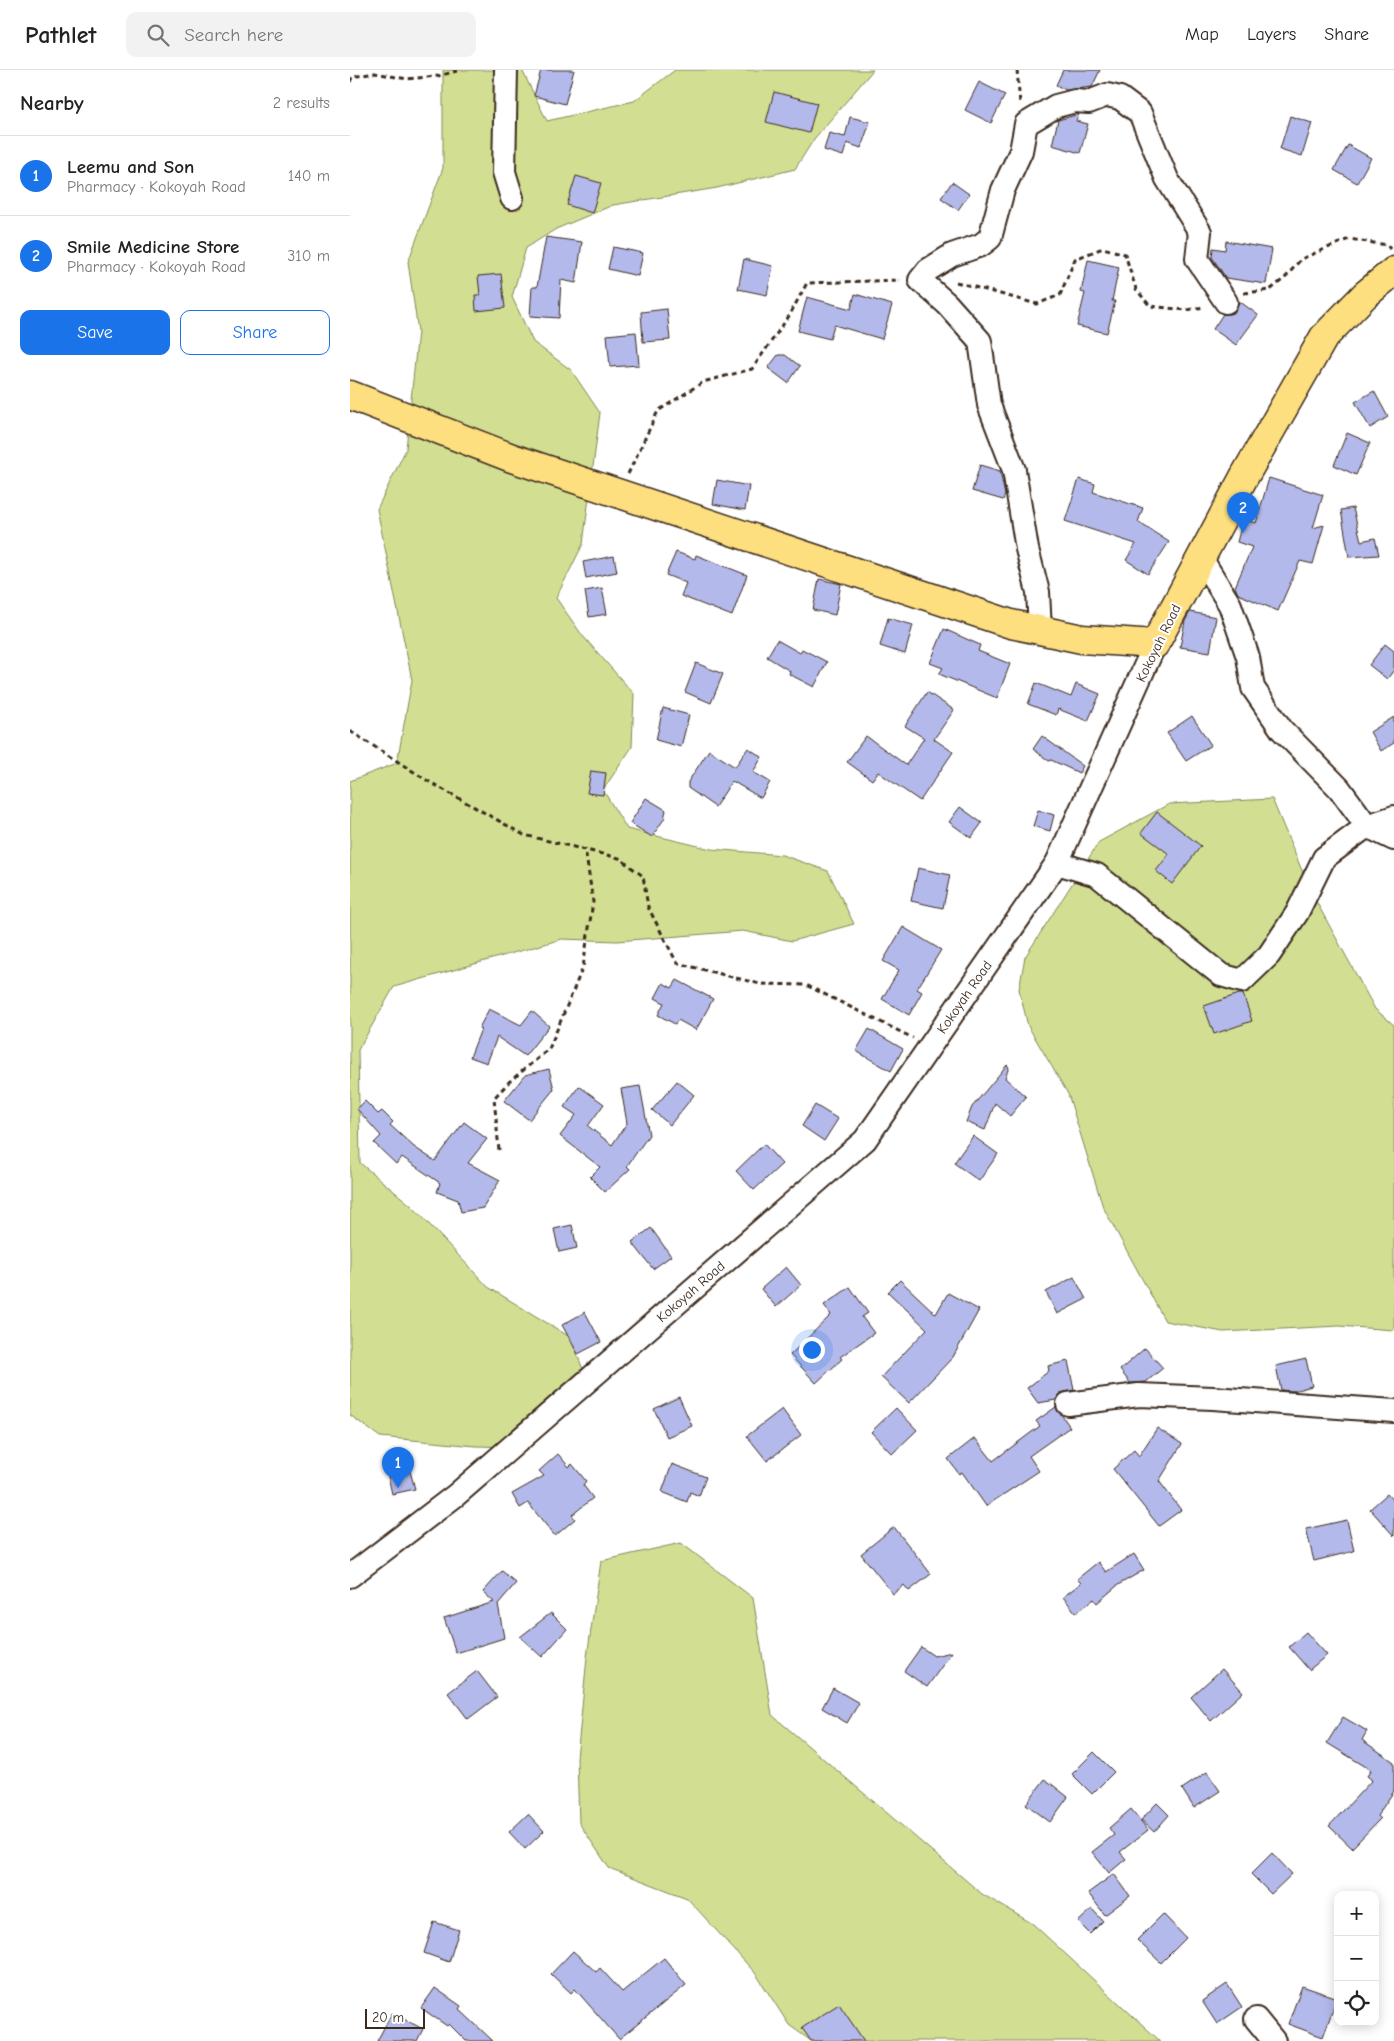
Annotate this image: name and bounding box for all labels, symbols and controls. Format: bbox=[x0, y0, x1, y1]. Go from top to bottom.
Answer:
search box bbox=[126, 12, 476, 57]
text: Pathlet bbox=[25, 21, 96, 49]
icon: search bbox=[144, 21, 172, 49]
text: Search here bbox=[184, 24, 283, 46]
text: Map bbox=[1185, 24, 1219, 45]
text: Layers bbox=[1247, 24, 1296, 45]
text: Share bbox=[1324, 24, 1369, 45]
text: Nearby bbox=[20, 91, 84, 115]
text: 2 results bbox=[273, 94, 330, 112]
text: Leemu and Son bbox=[67, 156, 194, 178]
text: 1 bbox=[33, 167, 39, 185]
text: 140 m bbox=[288, 167, 330, 185]
text: Pharmacy · Kokoyah Road bbox=[67, 178, 246, 196]
text: Smile Medicine Store bbox=[67, 236, 239, 258]
text: 2 bbox=[32, 247, 40, 265]
text: 310 m bbox=[287, 247, 330, 265]
text: Pharmacy · Kokoyah Road bbox=[67, 258, 246, 276]
button: Save bbox=[20, 310, 170, 355]
button: Share bbox=[180, 310, 330, 355]
pin: 2 bbox=[1227, 492, 1259, 533]
street label: Kokoyah Road bbox=[1132, 601, 1185, 685]
street label: Kokoyah Road bbox=[933, 958, 996, 1037]
street label: Kokoyah Road bbox=[653, 1258, 728, 1326]
your location bbox=[799, 1337, 825, 1363]
pin: 1 bbox=[382, 1447, 414, 1488]
map controls bbox=[1334, 1891, 1379, 2026]
button: + bbox=[1334, 1891, 1379, 1936]
button: − bbox=[1334, 1936, 1379, 1981]
button: locate bbox=[1334, 1981, 1379, 2026]
scale bar bbox=[365, 2006, 425, 2029]
text: 20 m bbox=[372, 2009, 404, 2026]

